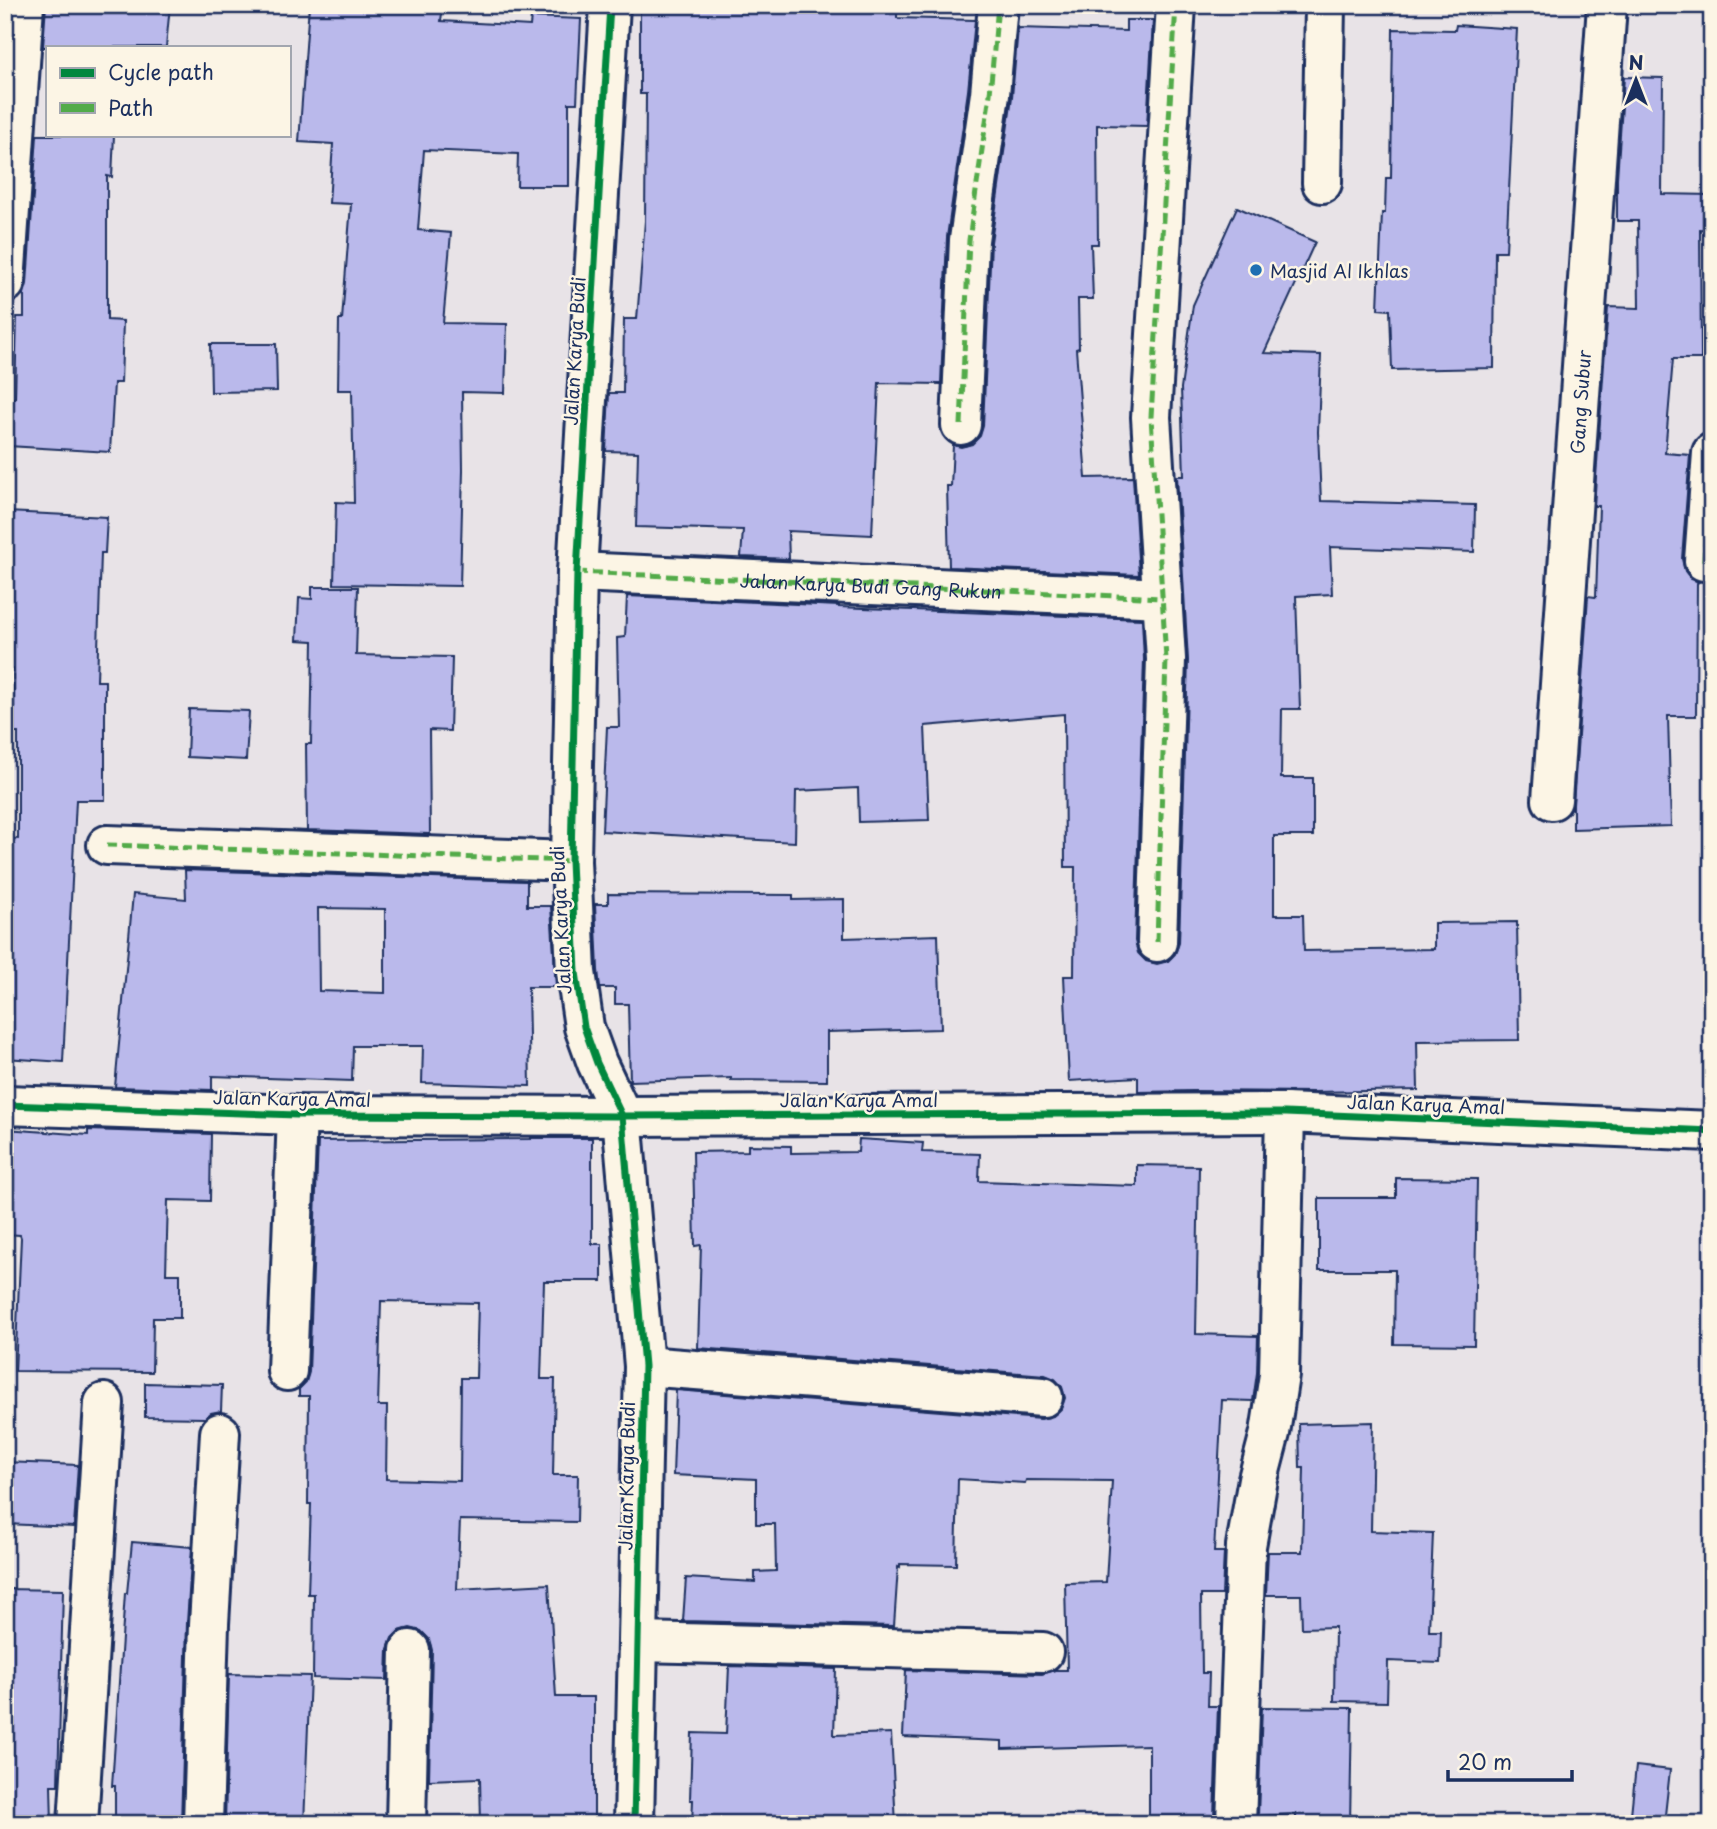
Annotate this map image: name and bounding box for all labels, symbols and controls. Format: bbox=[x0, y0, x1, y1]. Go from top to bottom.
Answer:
legend bbox=[46, 46, 290, 136]
north arrow bbox=[1602, 46, 1672, 116]
text: N bbox=[1628, 48, 1644, 76]
text: Cycle path bbox=[108, 55, 214, 87]
text: Path bbox=[108, 91, 153, 123]
place label: Masjid Al Ikhlas bbox=[1270, 257, 1408, 284]
marker: Masjid Al Ikhlas bbox=[1248, 262, 1264, 278]
street label: Jalan Karya Budi bbox=[557, 276, 591, 426]
street label: Gang Subur bbox=[1562, 348, 1597, 455]
street label: Jalan Karya Budi Gang Rukun bbox=[739, 566, 1002, 604]
street label: Jalan Karya Budi bbox=[543, 845, 577, 995]
street label: Jalan Karya Amal bbox=[213, 1083, 371, 1113]
street label: Jalan Karya Amal bbox=[780, 1086, 938, 1113]
street label: Jalan Karya Amal bbox=[1346, 1088, 1506, 1120]
street label: Jalan Karya Budi bbox=[611, 1401, 641, 1551]
scale bar bbox=[1448, 1738, 1572, 1782]
text: 20 m bbox=[1458, 1745, 1512, 1777]

